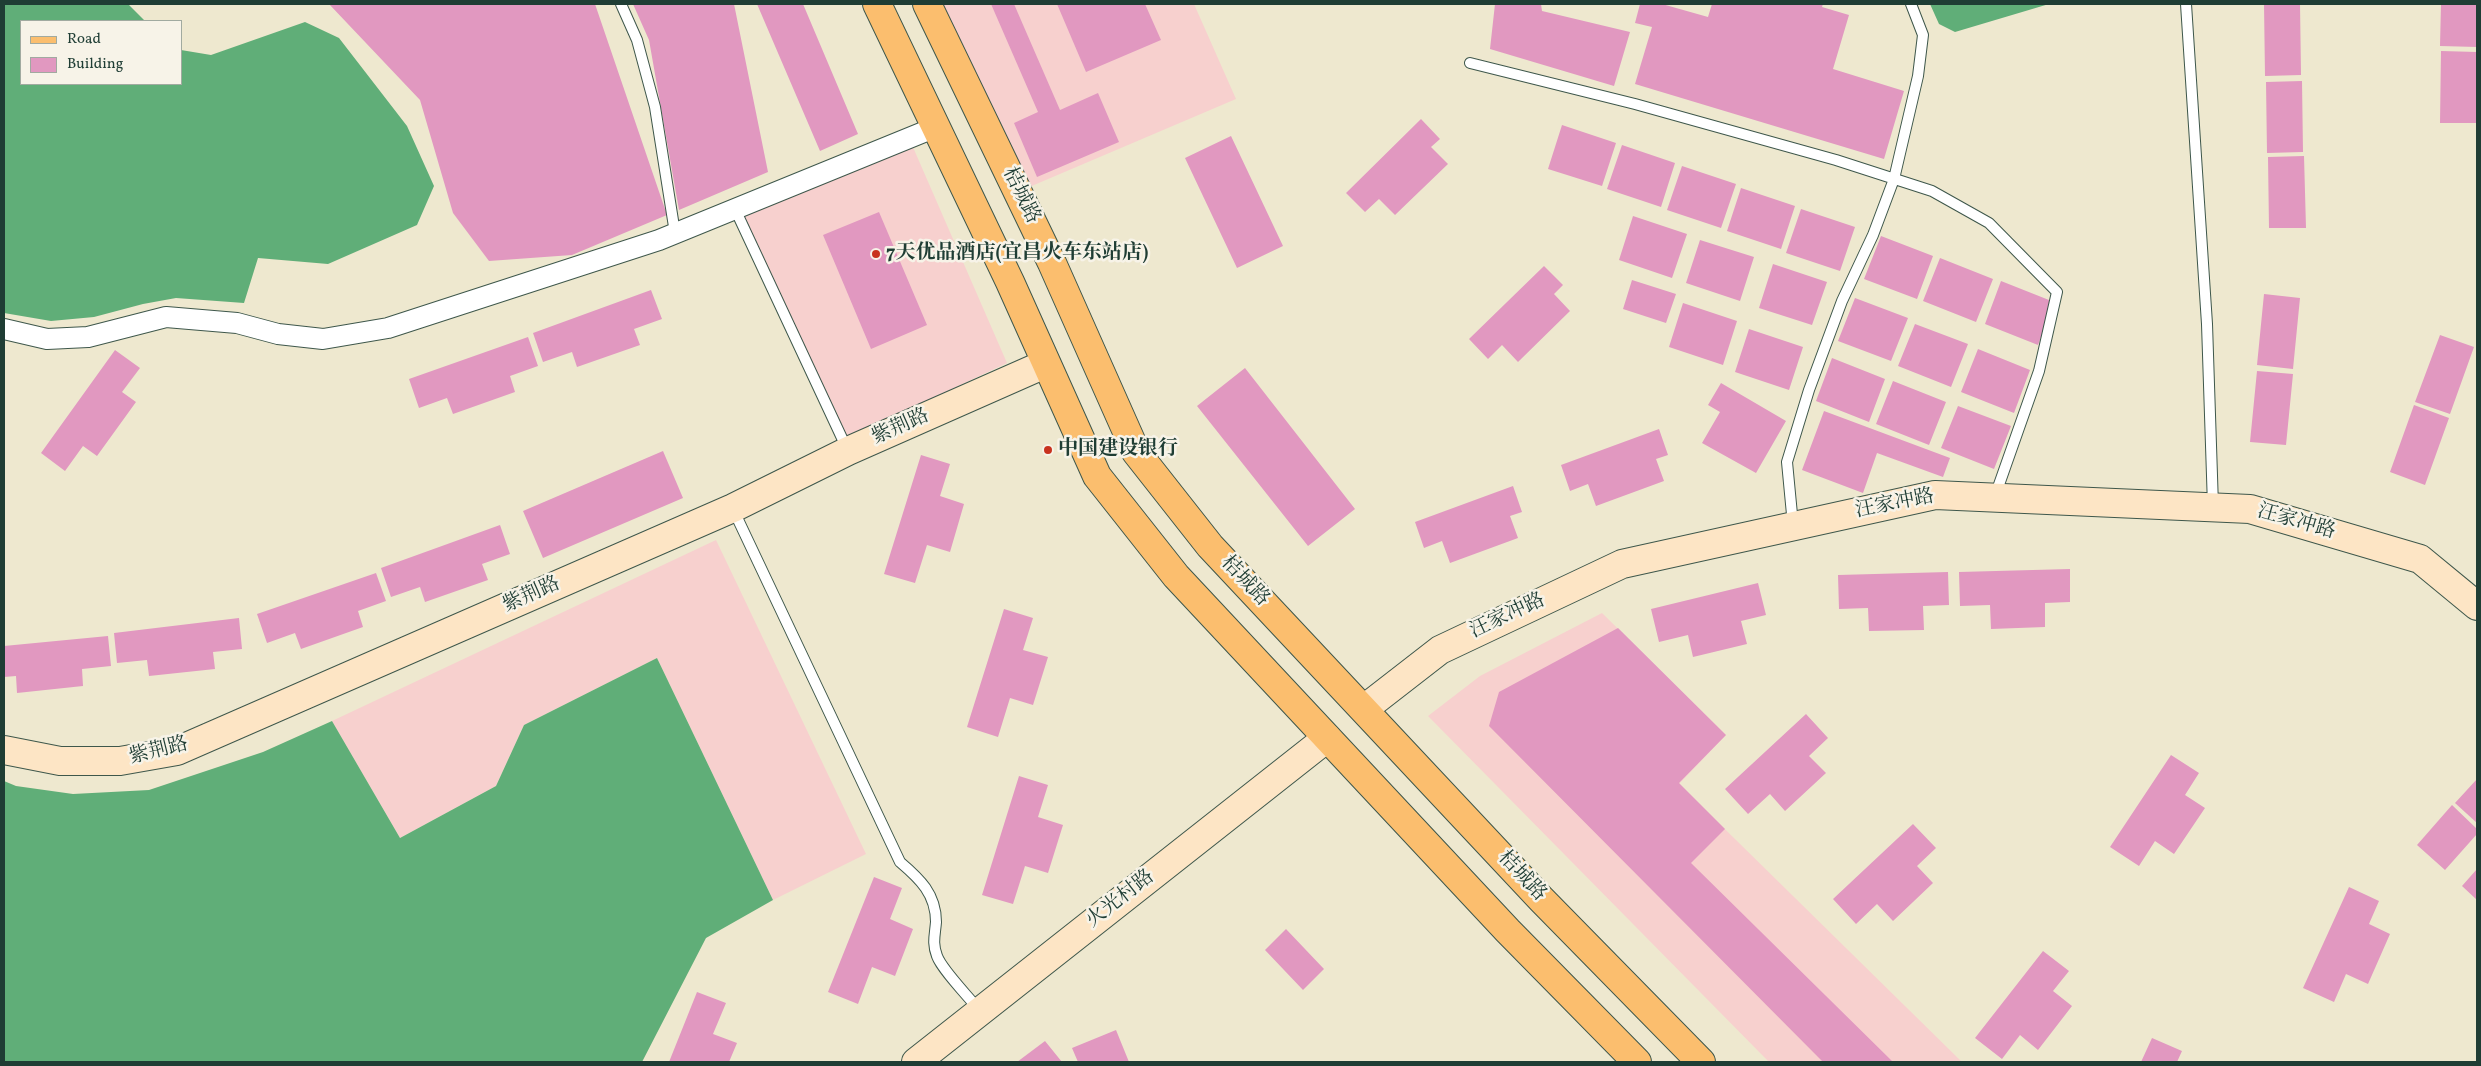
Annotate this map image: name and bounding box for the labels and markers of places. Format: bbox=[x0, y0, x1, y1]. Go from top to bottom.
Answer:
place label: 7天优品酒店(宜昌火车东站店) bbox=[886, 242, 1148, 266]
marker: 7天优品酒店(宜昌火车东站店) bbox=[870, 248, 882, 260]
place label: 中国建设银行 bbox=[1058, 438, 1178, 462]
marker: 中国建设银行 bbox=[1042, 444, 1054, 456]

